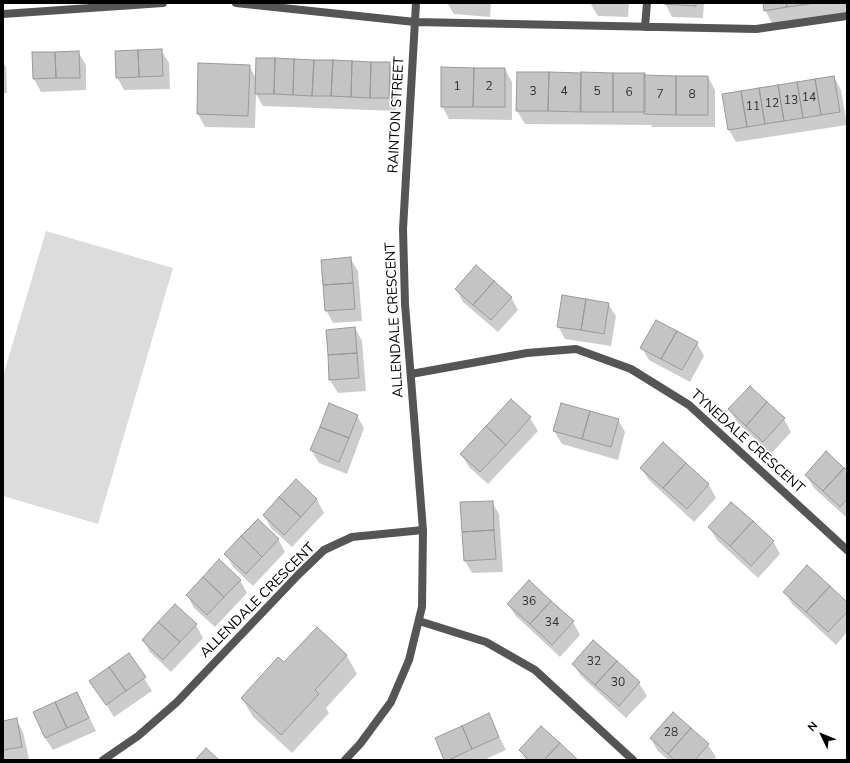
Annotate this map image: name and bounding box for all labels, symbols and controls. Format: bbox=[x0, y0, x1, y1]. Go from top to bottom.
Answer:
street label: RAINTON STREET bbox=[386, 56, 408, 174]
house number: 1 bbox=[453, 80, 461, 94]
house number: 2 bbox=[485, 80, 493, 94]
house number: 3 bbox=[529, 85, 537, 99]
house number: 4 bbox=[560, 85, 568, 99]
house number: 5 bbox=[593, 85, 601, 99]
house number: 6 bbox=[625, 86, 633, 100]
house number: 7 bbox=[656, 88, 664, 102]
house number: 8 bbox=[688, 88, 696, 102]
house number: 14 bbox=[802, 91, 816, 105]
house number: 13 bbox=[784, 94, 798, 108]
house number: 12 bbox=[765, 97, 779, 111]
house number: 11 bbox=[746, 100, 760, 114]
street label: ALLENDALE CRESCENT bbox=[383, 242, 407, 398]
street label: TYNEDALE CRESCENT bbox=[687, 387, 807, 497]
street label: ALLENDALE CRESCENT bbox=[197, 540, 319, 662]
house number: 36 bbox=[522, 595, 536, 609]
house number: 34 bbox=[545, 616, 559, 630]
house number: 32 bbox=[587, 655, 601, 669]
house number: 30 bbox=[611, 676, 625, 690]
north arrow bbox=[802, 715, 842, 755]
text: N bbox=[805, 718, 821, 735]
house number: 28 bbox=[664, 726, 678, 740]

